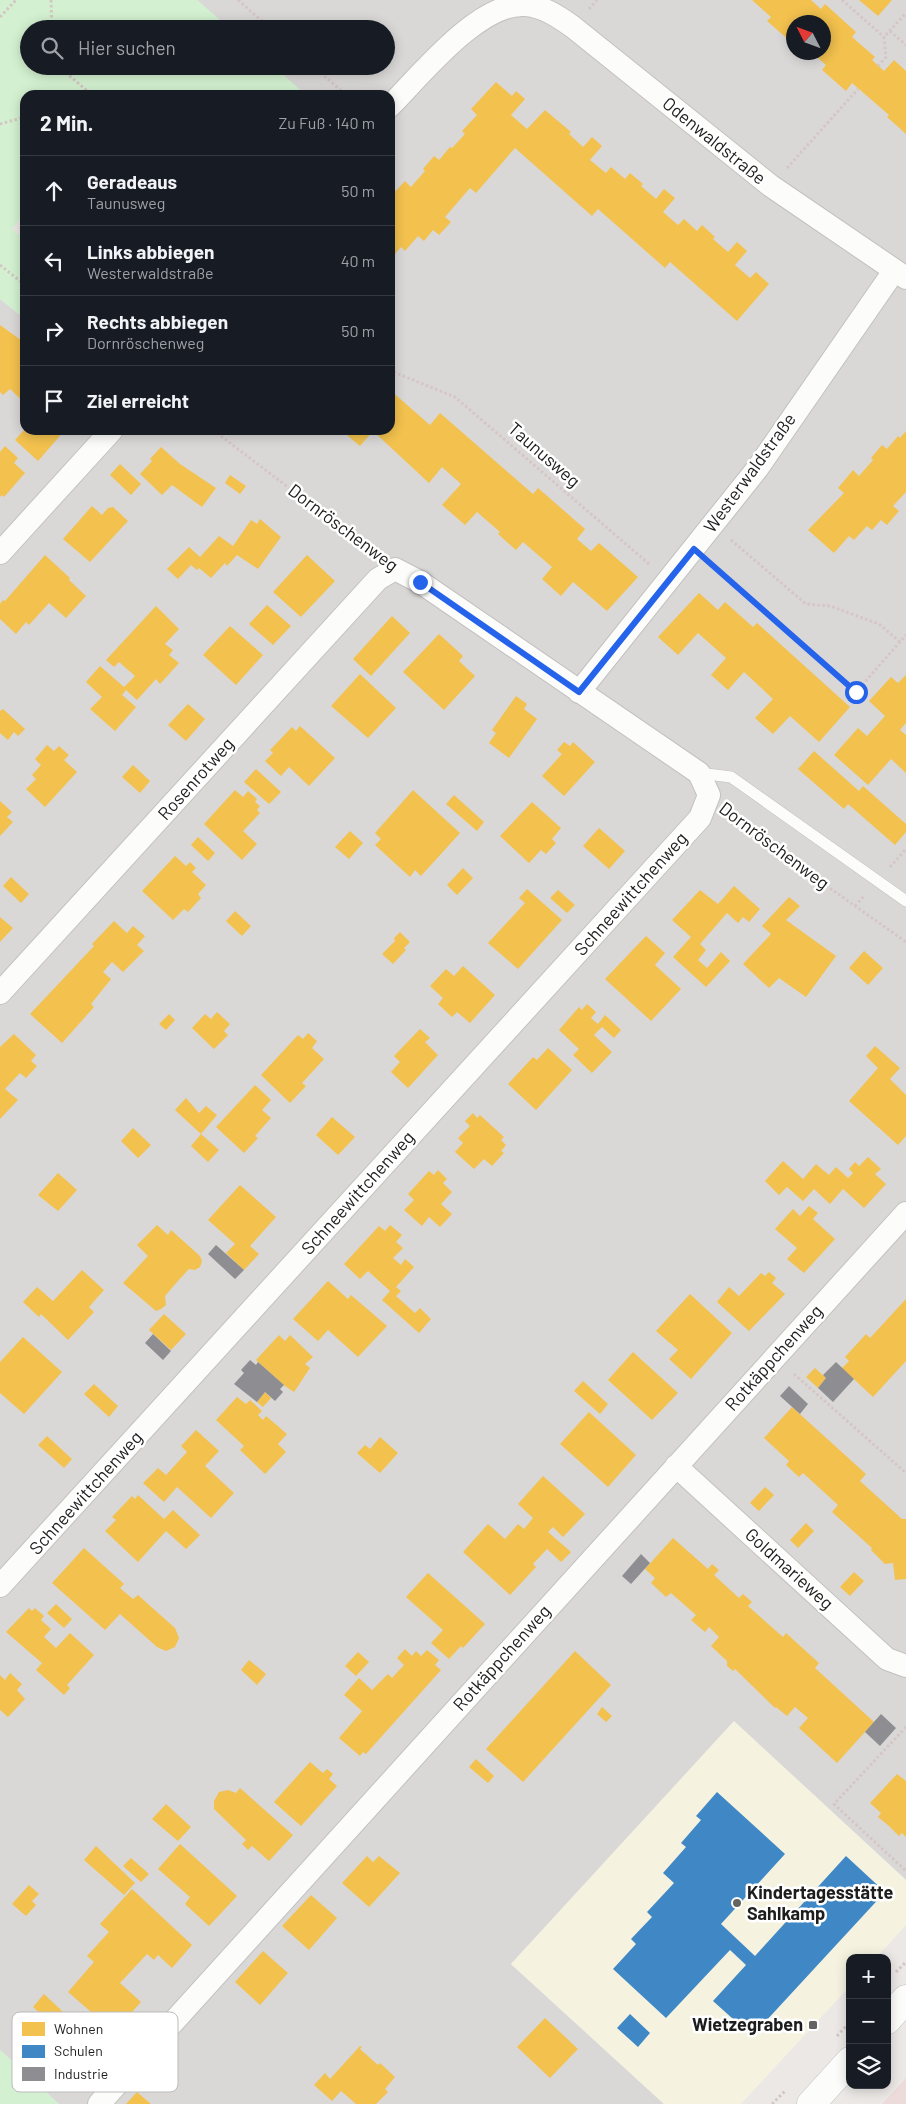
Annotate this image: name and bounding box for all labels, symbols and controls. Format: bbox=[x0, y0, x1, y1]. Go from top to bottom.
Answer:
north arrow bbox=[786, 15, 831, 60]
search box bbox=[20, 20, 395, 75]
icon: search bbox=[38, 34, 66, 62]
text: Hier suchen bbox=[78, 36, 176, 59]
street label: Odenwaldstraße bbox=[659, 92, 771, 189]
text: 2 Min. bbox=[40, 110, 93, 135]
text: Zu Fuß · 140 m bbox=[278, 113, 375, 132]
text: Geradeaus bbox=[87, 170, 177, 193]
icon: ahead bbox=[40, 177, 68, 205]
text: 50 m bbox=[341, 181, 375, 200]
text: Taunusweg bbox=[87, 193, 165, 212]
text: Links abbiegen bbox=[87, 240, 214, 263]
icon: left bbox=[40, 247, 68, 275]
text: 40 m bbox=[341, 251, 375, 270]
text: Westerwaldstraße bbox=[87, 263, 214, 282]
text: Rechts abbiegen bbox=[87, 310, 228, 333]
icon: right bbox=[40, 317, 68, 345]
text: 50 m bbox=[341, 321, 375, 340]
text: Dornröschenweg bbox=[87, 333, 204, 352]
icon: arrive bbox=[40, 387, 68, 415]
text: Ziel erreicht bbox=[87, 389, 189, 412]
street label: Westerwaldstraße bbox=[698, 408, 800, 536]
street label: Taunusweg bbox=[504, 417, 585, 491]
street label: Dornröschenweg bbox=[284, 479, 403, 576]
route end bbox=[409, 571, 432, 594]
route start bbox=[845, 681, 868, 704]
street label: Rosenrotweg bbox=[153, 733, 238, 824]
street label: Dornröschenweg bbox=[715, 797, 834, 894]
street label: Schneewittchenweg bbox=[569, 827, 691, 960]
street label: Schneewittchenweg bbox=[296, 1126, 418, 1259]
street label: Rotkäppchenweg bbox=[720, 1300, 827, 1415]
street label: Schneewittchenweg bbox=[24, 1426, 146, 1559]
street label: Goldmarieweg bbox=[741, 1523, 838, 1614]
street label: Rotkäppchenweg bbox=[448, 1600, 555, 1715]
place label: Kindertagesstätte Sahlkamp bbox=[747, 1881, 894, 1924]
marker: Kindertagesstätte Sahlkamp bbox=[731, 1897, 743, 1909]
map controls bbox=[846, 1954, 891, 2089]
button: + bbox=[846, 1954, 891, 1999]
button: − bbox=[846, 1999, 891, 2044]
legend bbox=[12, 2012, 178, 2092]
place label: Wietzegraben bbox=[692, 2013, 803, 2035]
marker: Wietzegraben bbox=[807, 2019, 819, 2031]
text: Wohnen bbox=[54, 2020, 103, 2037]
text: Schulen bbox=[54, 2042, 103, 2059]
button: layers bbox=[846, 2044, 891, 2089]
text: Industrie bbox=[54, 2065, 108, 2082]

